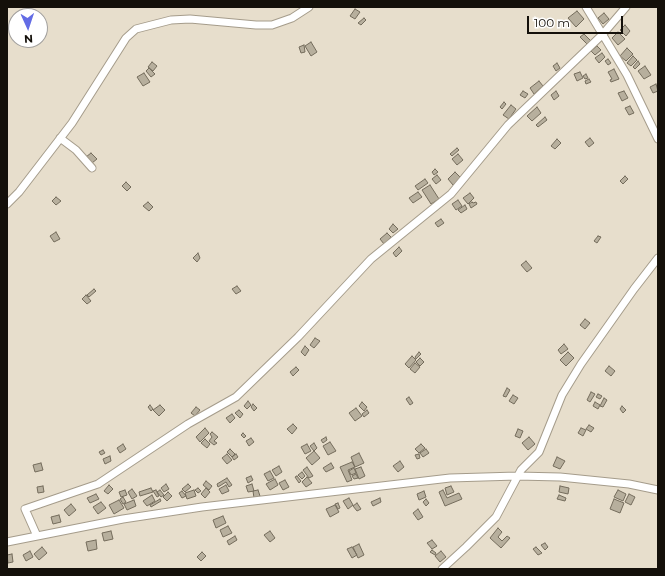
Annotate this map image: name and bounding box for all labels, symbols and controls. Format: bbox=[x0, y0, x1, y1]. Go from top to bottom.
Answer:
north arrow bbox=[8, 8, 48, 48]
scale bar bbox=[529, 8, 625, 34]
text: 100 m bbox=[534, 15, 570, 30]
text: N bbox=[24, 32, 33, 46]

